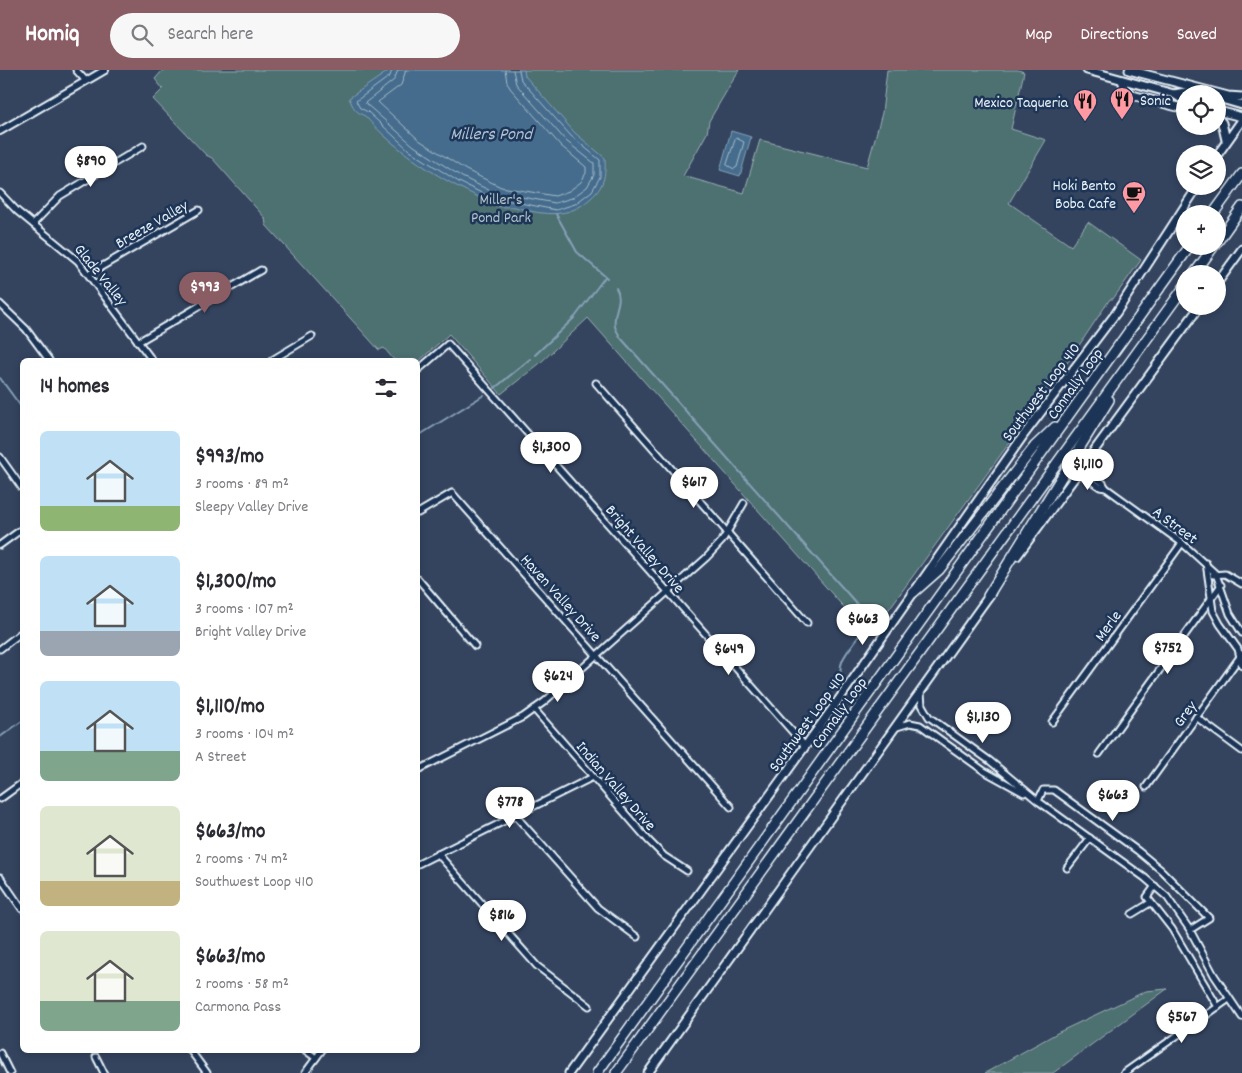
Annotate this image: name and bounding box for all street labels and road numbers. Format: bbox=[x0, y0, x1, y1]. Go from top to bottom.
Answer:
street label: Breeze Valley bbox=[112, 195, 193, 255]
street label: Glade Valley bbox=[68, 240, 133, 312]
street label: Southwest Loop 410 bbox=[997, 338, 1087, 447]
street label: Connally Loop bbox=[1042, 344, 1110, 425]
street label: Bright Valley Drive bbox=[599, 500, 689, 599]
street label: A Street bbox=[1147, 501, 1202, 551]
street label: Haven Valley Drive bbox=[514, 550, 606, 648]
street label: Merle bbox=[1090, 606, 1128, 647]
street label: Southwest Loop 410 bbox=[764, 668, 852, 777]
street label: Connally Loop bbox=[806, 673, 874, 754]
street label: Grey bbox=[1169, 696, 1204, 732]
street label: Indian Valley Drive bbox=[570, 737, 661, 837]

